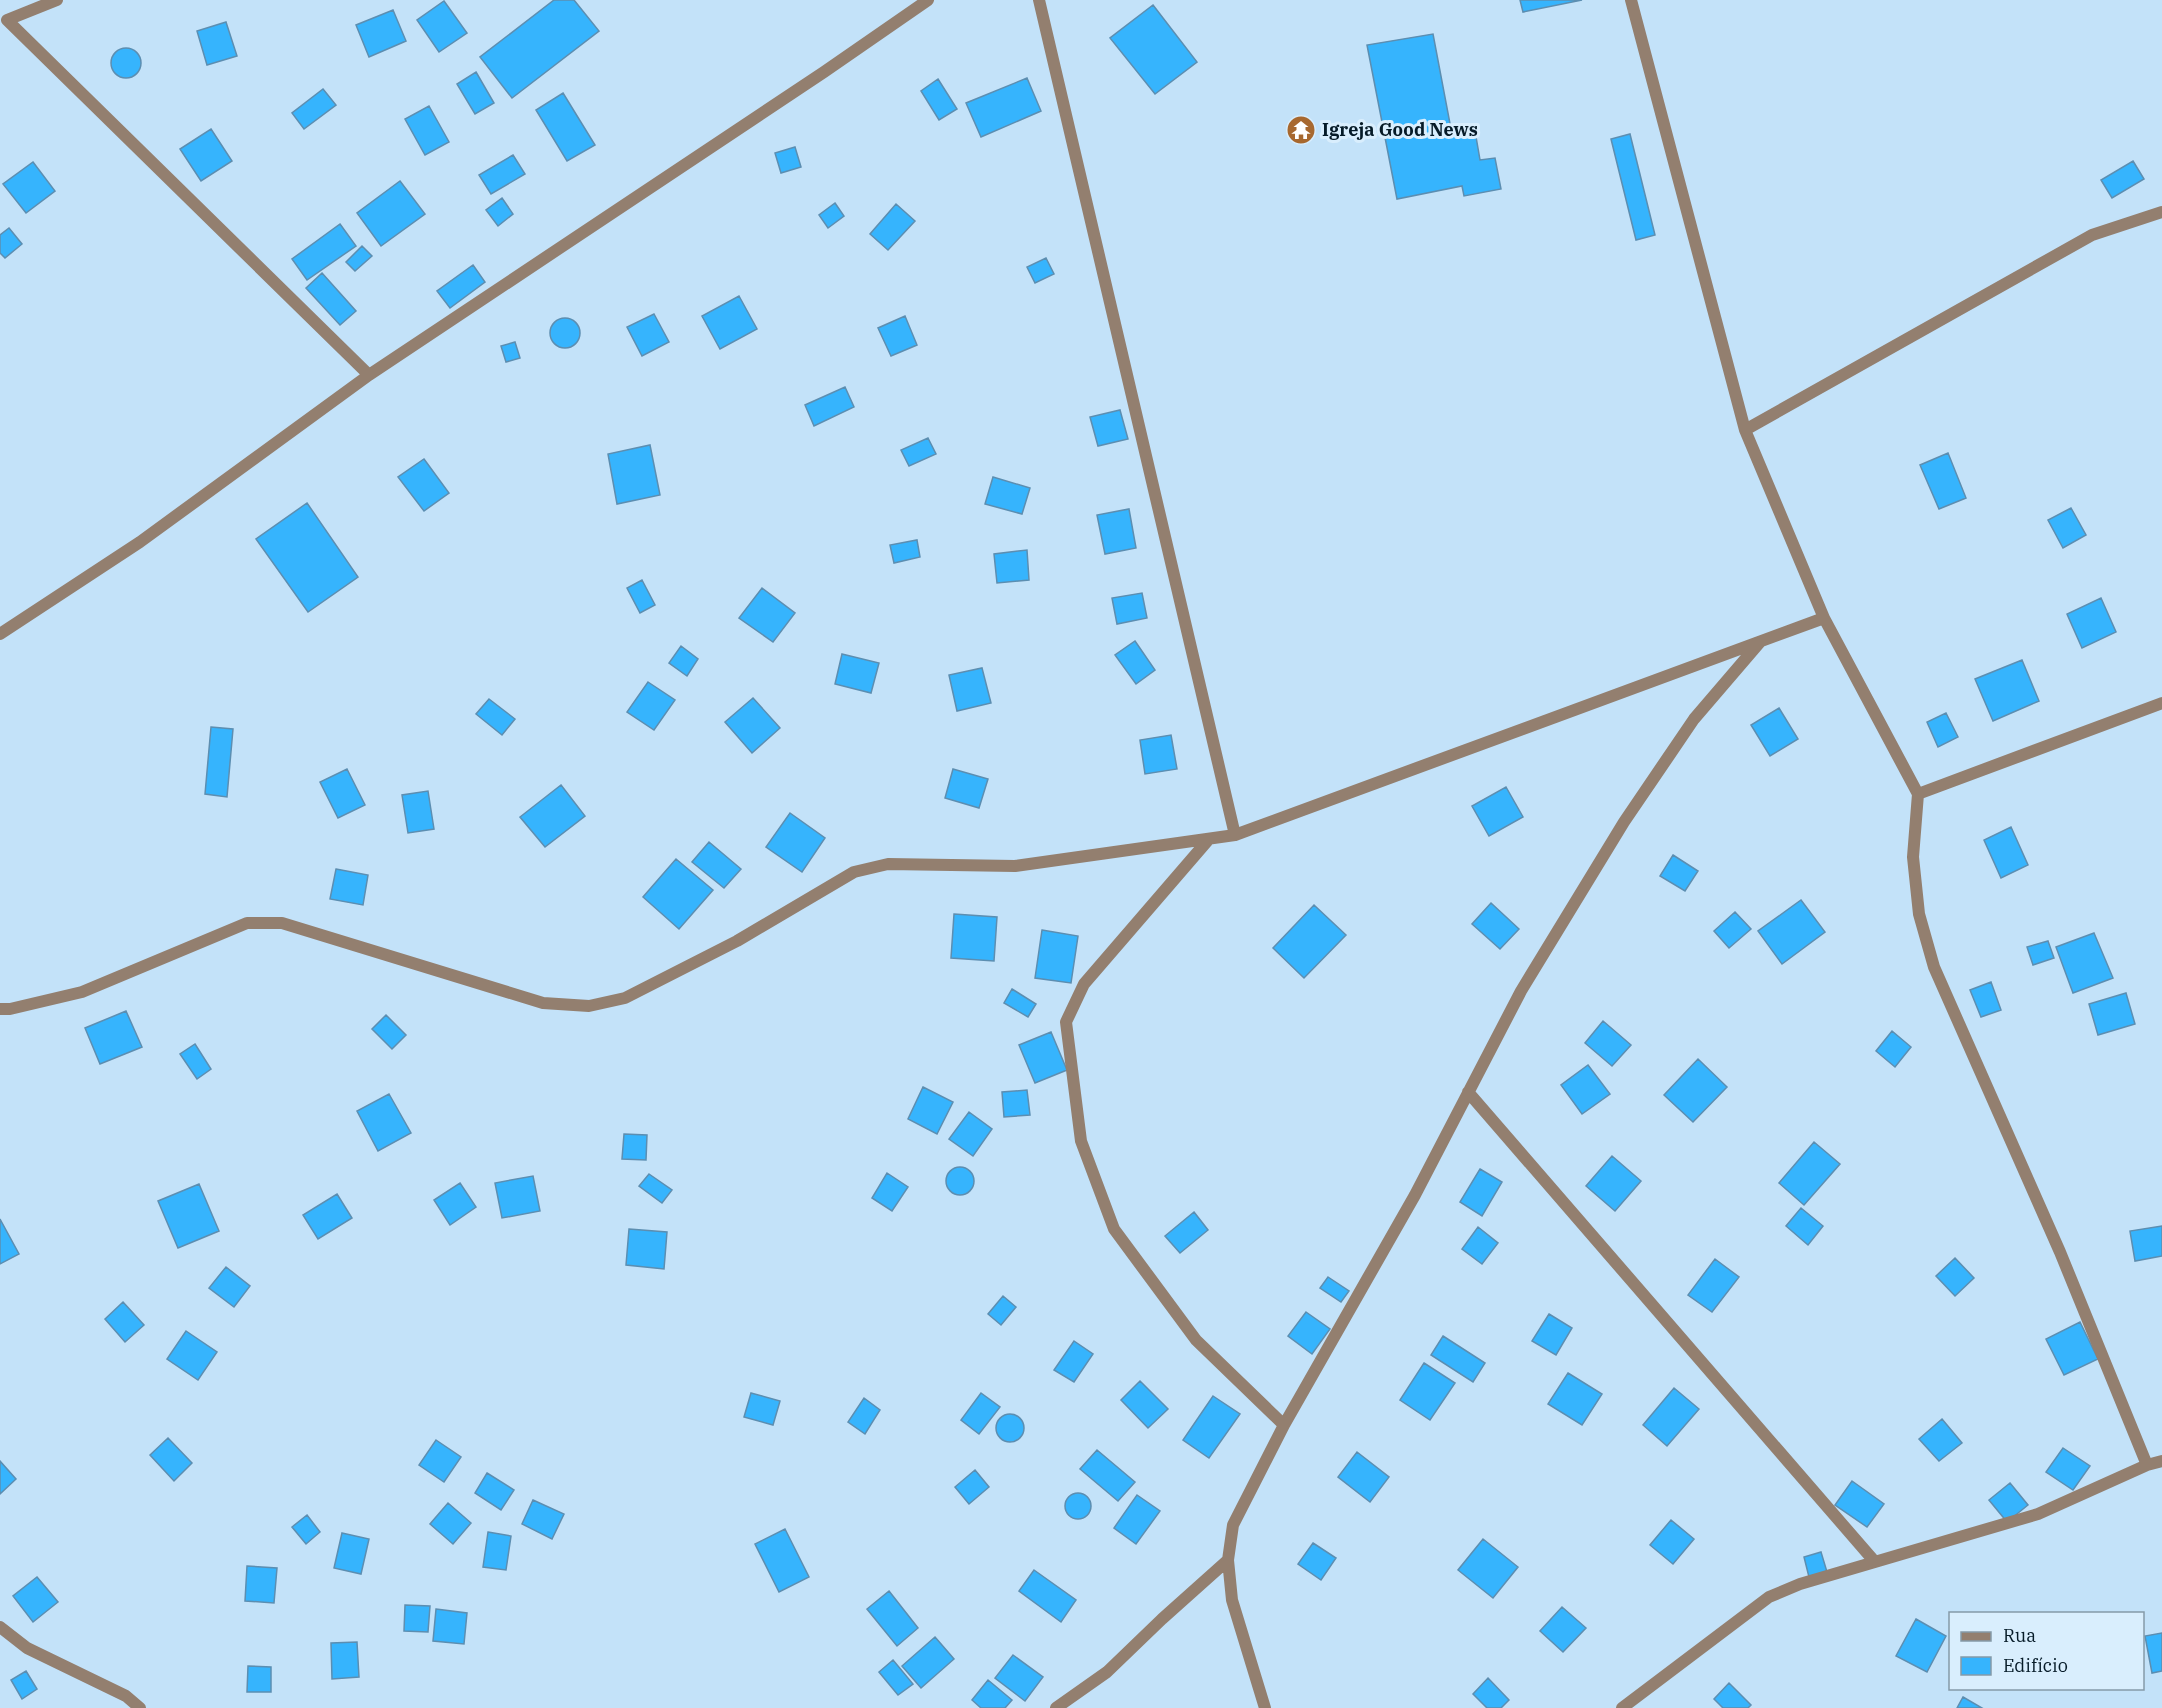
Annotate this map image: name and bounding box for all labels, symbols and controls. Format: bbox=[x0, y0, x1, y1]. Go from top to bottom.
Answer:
temple icon: Igreja Good News bbox=[1285, 114, 1317, 146]
place label: Igreja Good News bbox=[1322, 118, 1478, 141]
legend bbox=[1949, 1612, 2144, 1690]
text: Rua bbox=[2003, 1624, 2036, 1647]
text: Edifício bbox=[2003, 1654, 2068, 1677]

